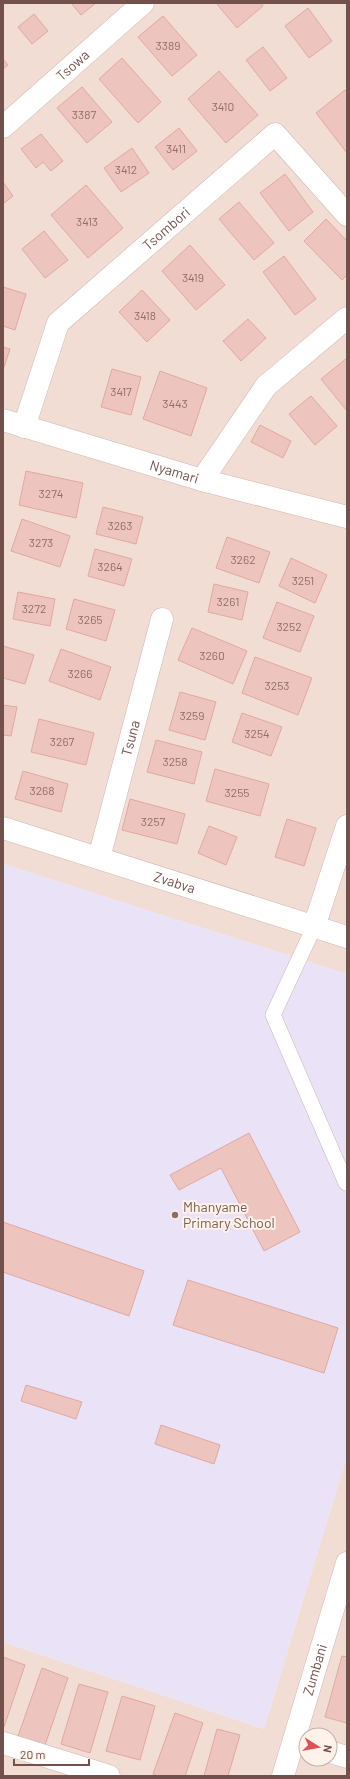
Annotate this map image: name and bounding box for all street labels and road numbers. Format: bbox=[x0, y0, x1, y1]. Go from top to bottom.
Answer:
street label: Tsowa bbox=[52, 46, 92, 84]
street label: Tsombori bbox=[139, 203, 193, 253]
street label: Nyamari bbox=[148, 456, 201, 487]
street label: Tsuna bbox=[117, 718, 143, 758]
street label: Zvabva bbox=[152, 867, 198, 896]
street label: Zumbani bbox=[299, 1642, 330, 1697]

